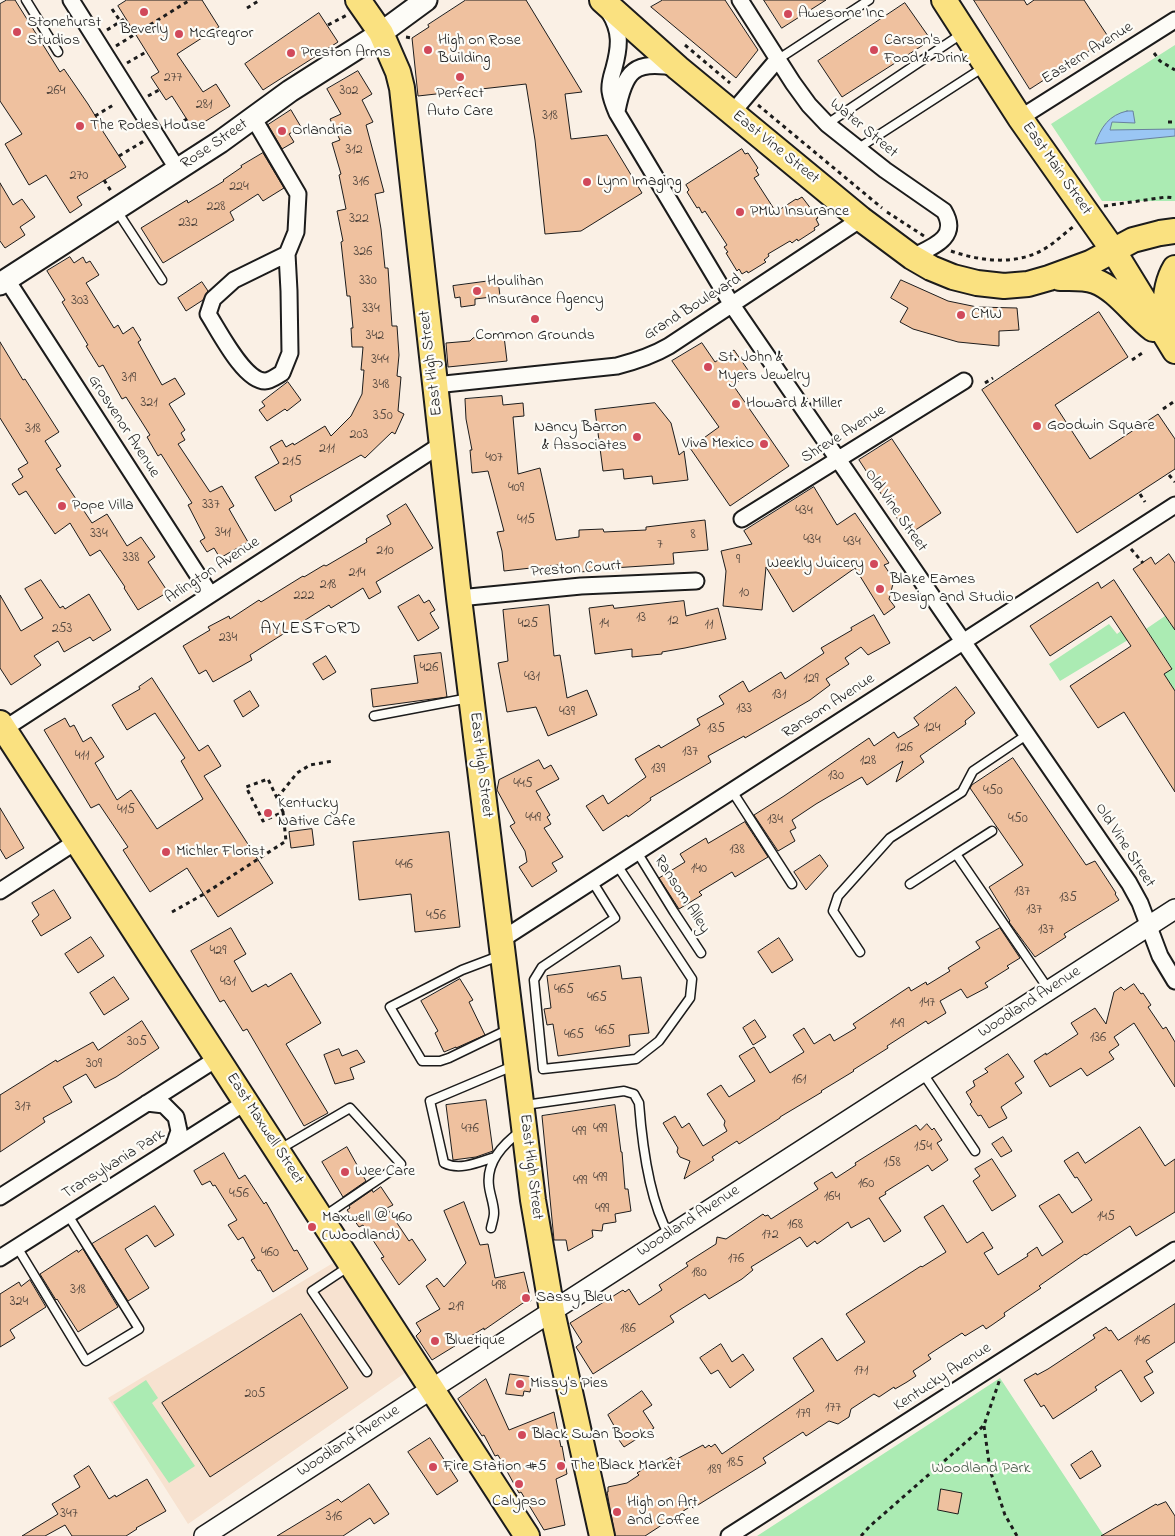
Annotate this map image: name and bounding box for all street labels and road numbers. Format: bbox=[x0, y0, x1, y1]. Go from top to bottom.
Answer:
street label: Eastern Avenue bbox=[1039, 18, 1137, 90]
street label: Water Street bbox=[825, 95, 901, 163]
street label: East Vine Street bbox=[728, 107, 822, 189]
street label: Rose Street bbox=[178, 116, 252, 174]
street label: East Main Street bbox=[1017, 119, 1095, 219]
street label: Grand Boulevard bbox=[641, 270, 745, 346]
street label: East High Street bbox=[416, 309, 448, 417]
street label: Grosvenor Avenue bbox=[83, 372, 163, 482]
street label: Shreve Avenue bbox=[798, 402, 890, 468]
street label: Old Vine Street bbox=[859, 466, 931, 556]
street label: Arlington Avenue bbox=[162, 533, 264, 609]
street label: Preston Court bbox=[530, 557, 622, 583]
street label: Ransom Avenue bbox=[779, 670, 879, 744]
street label: East High Street bbox=[464, 711, 496, 819]
street label: Old Vine Street bbox=[1090, 800, 1158, 892]
street label: Ransom Alley bbox=[649, 852, 713, 938]
street label: Woodland Avenue bbox=[975, 963, 1085, 1043]
street label: East Maxwell Street bbox=[221, 1070, 307, 1188]
street label: East High Street bbox=[514, 1113, 546, 1221]
street label: Transylvania Park bbox=[59, 1126, 169, 1204]
street label: Woodland Avenue bbox=[634, 1182, 744, 1262]
street label: Kentucky Avenue bbox=[891, 1339, 995, 1417]
street label: Woodland Avenue bbox=[294, 1402, 404, 1482]

